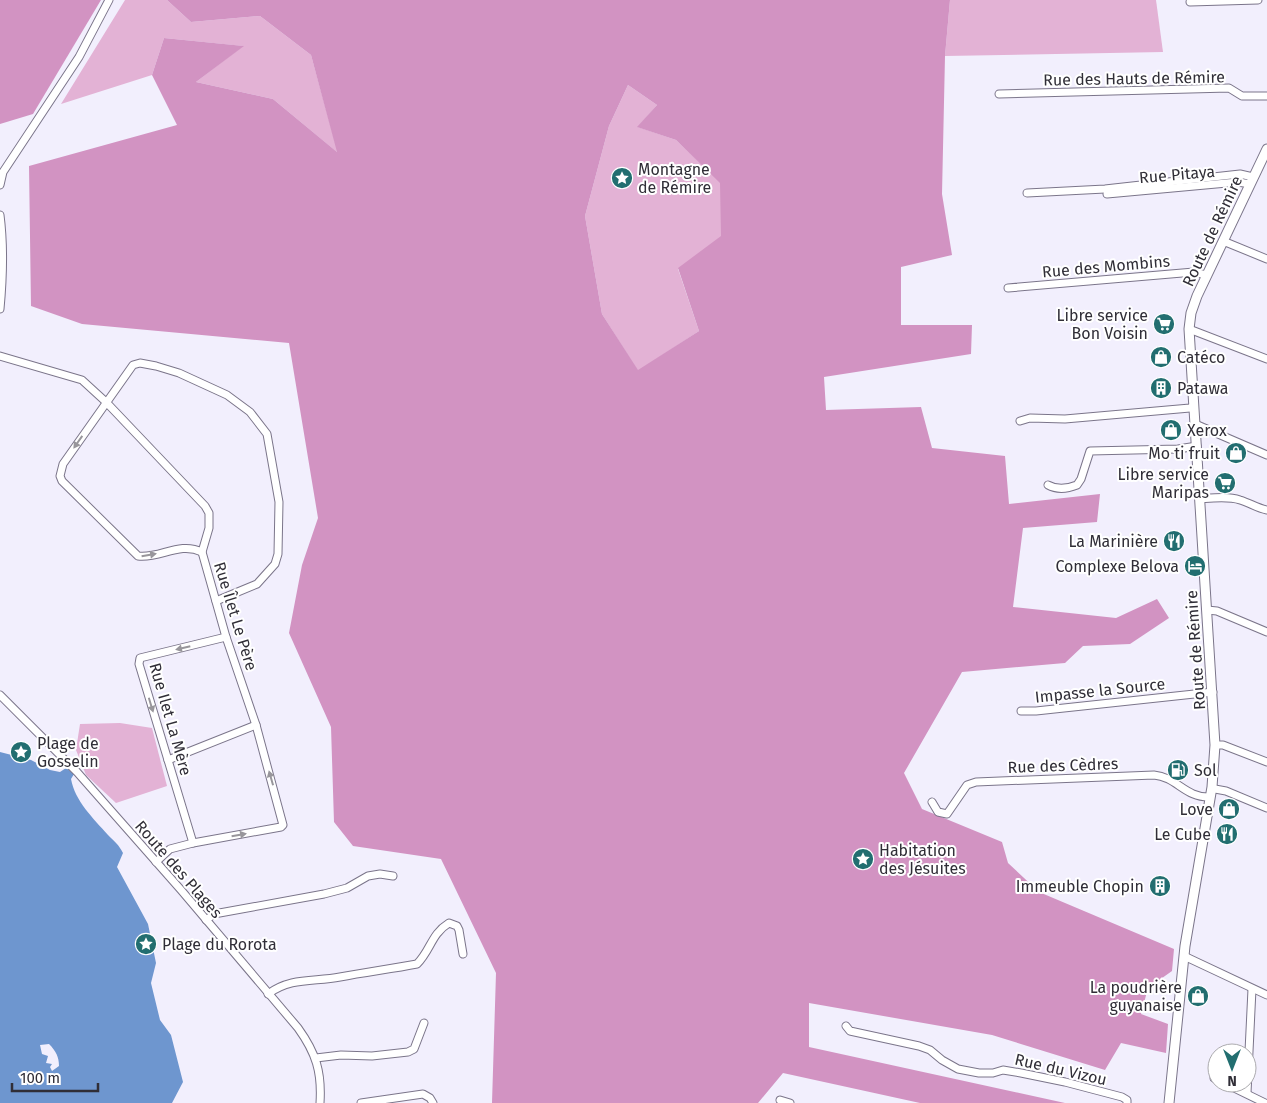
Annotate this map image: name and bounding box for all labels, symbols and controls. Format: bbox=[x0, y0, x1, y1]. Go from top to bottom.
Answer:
street label: Rue des Hauts de Rémire bbox=[1043, 67, 1225, 90]
place label: Montagne de Rémire bbox=[638, 160, 711, 197]
street label: Rue Pitaya bbox=[1138, 162, 1216, 187]
place icon: Montagne de Rémire bbox=[610, 166, 634, 190]
street label: Route de Rémire bbox=[1179, 173, 1246, 290]
street label: Rue des Mombins bbox=[1041, 251, 1171, 282]
place label: Libre service Bon Voisin bbox=[1057, 306, 1148, 343]
supermarket icon: Libre service Bon Voisin bbox=[1152, 312, 1176, 336]
shop icon: Catéco bbox=[1149, 345, 1173, 369]
place label: Catéco bbox=[1177, 348, 1225, 367]
building icon: Patawa bbox=[1149, 376, 1173, 400]
place label: Patawa bbox=[1177, 379, 1228, 398]
shop icon: Xerox bbox=[1159, 418, 1183, 442]
place label: Xerox bbox=[1187, 421, 1227, 440]
one-way arrow bbox=[73, 435, 83, 449]
shop icon: Mo ti fruit bbox=[1224, 441, 1248, 465]
place label: Mo ti fruit bbox=[1148, 444, 1220, 463]
place label: Libre service Maripas bbox=[1118, 465, 1209, 502]
supermarket icon: Libre service Maripas bbox=[1213, 471, 1237, 495]
restaurant icon: La Marinière bbox=[1162, 529, 1186, 553]
place label: La Marinière bbox=[1068, 532, 1158, 551]
one-way arrow bbox=[141, 551, 157, 559]
hotel icon: Complexe Belova bbox=[1183, 554, 1207, 578]
place label: Complexe Belova bbox=[1055, 557, 1179, 576]
street label: Rue Îlet Le Père bbox=[210, 559, 262, 673]
street label: Route de Rémire bbox=[1182, 589, 1209, 710]
one-way arrow bbox=[175, 644, 190, 652]
street label: Rue Ilet La Mère bbox=[145, 661, 196, 778]
street label: Impasse la Source bbox=[1034, 674, 1166, 707]
one-way arrow bbox=[148, 697, 155, 712]
place label: Plage de Gosselin bbox=[37, 734, 99, 771]
place icon: Plage de Gosselin bbox=[9, 740, 33, 764]
street label: Rue des Cèdres bbox=[1007, 754, 1119, 777]
fuel station icon: Sol bbox=[1166, 758, 1190, 782]
place label: Sol bbox=[1194, 761, 1217, 780]
one-way arrow bbox=[267, 770, 275, 785]
shop icon: Love bbox=[1217, 797, 1241, 821]
place label: Love bbox=[1180, 800, 1213, 819]
street label: Route des Plages bbox=[131, 817, 226, 922]
restaurant icon: Le Cube bbox=[1215, 822, 1239, 846]
place label: Le Cube bbox=[1154, 825, 1211, 844]
one-way arrow bbox=[231, 830, 247, 838]
place label: Habitation des Jésuites bbox=[879, 841, 966, 878]
place icon: Habitation des Jésuites bbox=[851, 847, 875, 871]
building icon: Immeuble Chopin bbox=[1148, 874, 1172, 898]
place label: Immeuble Chopin bbox=[1016, 877, 1144, 896]
place icon: Plage du Rorota bbox=[134, 932, 158, 956]
place label: Plage du Rorota bbox=[162, 935, 277, 954]
place label: La poudrière guyanaise bbox=[1090, 978, 1182, 1015]
shop icon: La poudrière guyanaise bbox=[1186, 984, 1210, 1008]
north arrow bbox=[1207, 1043, 1257, 1093]
street label: Rue du Vizou bbox=[1013, 1050, 1109, 1089]
scale bar bbox=[12, 1060, 99, 1092]
text: 100 m bbox=[20, 1069, 60, 1087]
text: N bbox=[1227, 1072, 1237, 1089]

